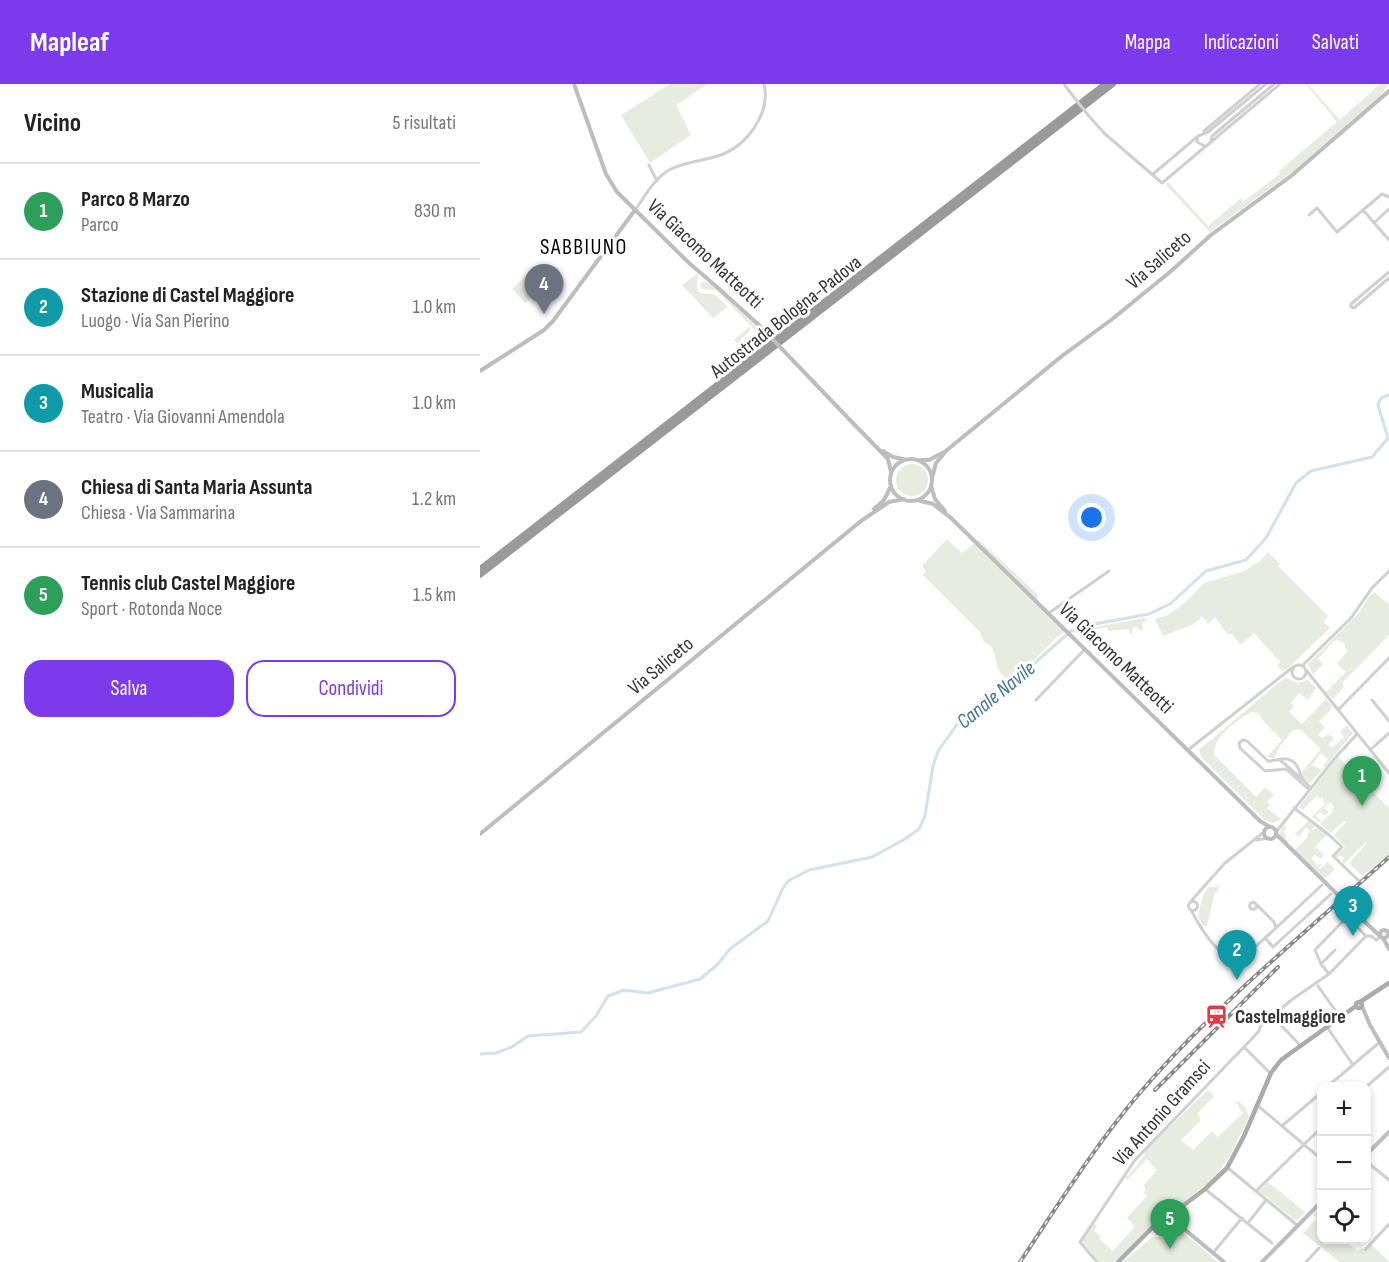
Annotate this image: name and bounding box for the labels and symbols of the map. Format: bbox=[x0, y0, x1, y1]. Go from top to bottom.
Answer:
street label: Via Giacomo Matteotti bbox=[642, 194, 768, 314]
street label: Via Saliceto bbox=[1122, 225, 1196, 295]
district label: SABBIUNO bbox=[540, 234, 628, 261]
street label: Autostrada Bologna-Padova bbox=[705, 251, 866, 384]
pin: 4 bbox=[524, 264, 564, 314]
your location bbox=[1077, 503, 1106, 532]
street label: Via Giacomo Matteotti bbox=[1054, 597, 1178, 719]
street label: Via Saliceto bbox=[623, 632, 699, 700]
water label: Canale Navile bbox=[952, 656, 1040, 734]
pin: 1 bbox=[1342, 756, 1382, 806]
pin: 3 bbox=[1334, 886, 1372, 936]
pin: 2 bbox=[1218, 930, 1257, 980]
station icon: Castelmaggiore bbox=[1204, 1004, 1230, 1030]
place label: Castelmaggiore bbox=[1235, 1005, 1346, 1029]
street label: Via Antonio Gramsci bbox=[1108, 1055, 1216, 1171]
pin: 5 bbox=[1150, 1200, 1190, 1249]

